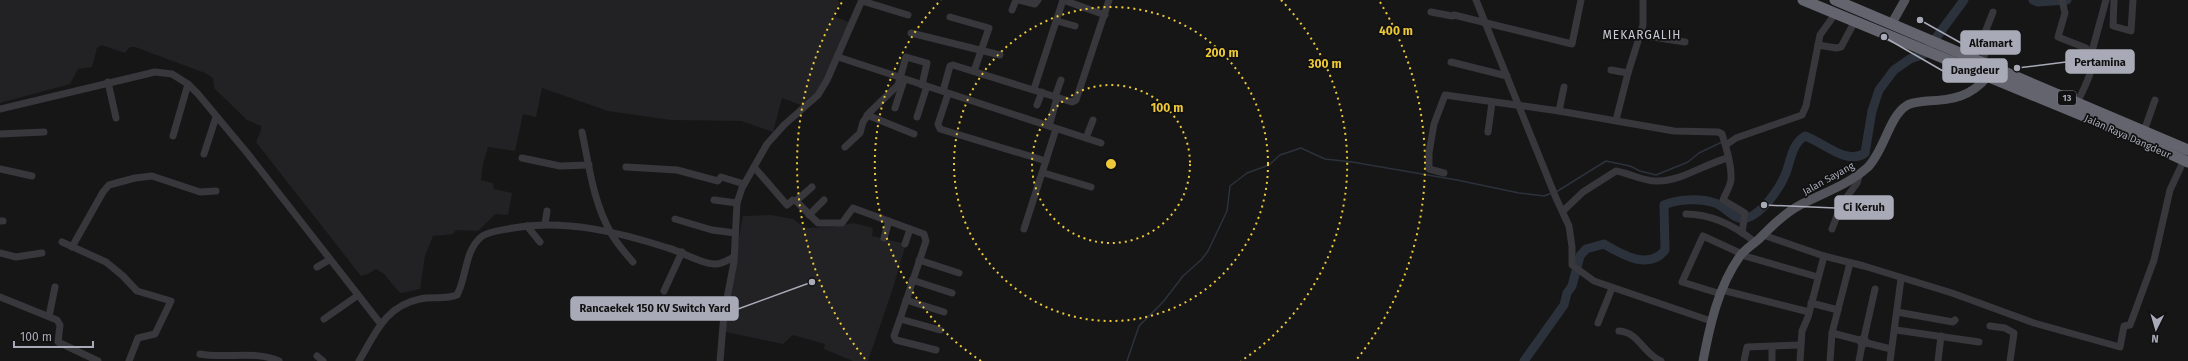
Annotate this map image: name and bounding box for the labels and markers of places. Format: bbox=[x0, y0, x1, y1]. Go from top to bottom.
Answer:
callout: Alfamart bbox=[1961, 31, 2020, 54]
callout: Pertamina bbox=[2066, 50, 2134, 73]
callout: Dangdeur bbox=[1943, 59, 2007, 82]
centre of rings bbox=[1104, 157, 1118, 171]
callout: Ci Keruh bbox=[1835, 196, 1893, 219]
callout: Rancaekek 150 KV Switch Yard bbox=[571, 297, 738, 320]

